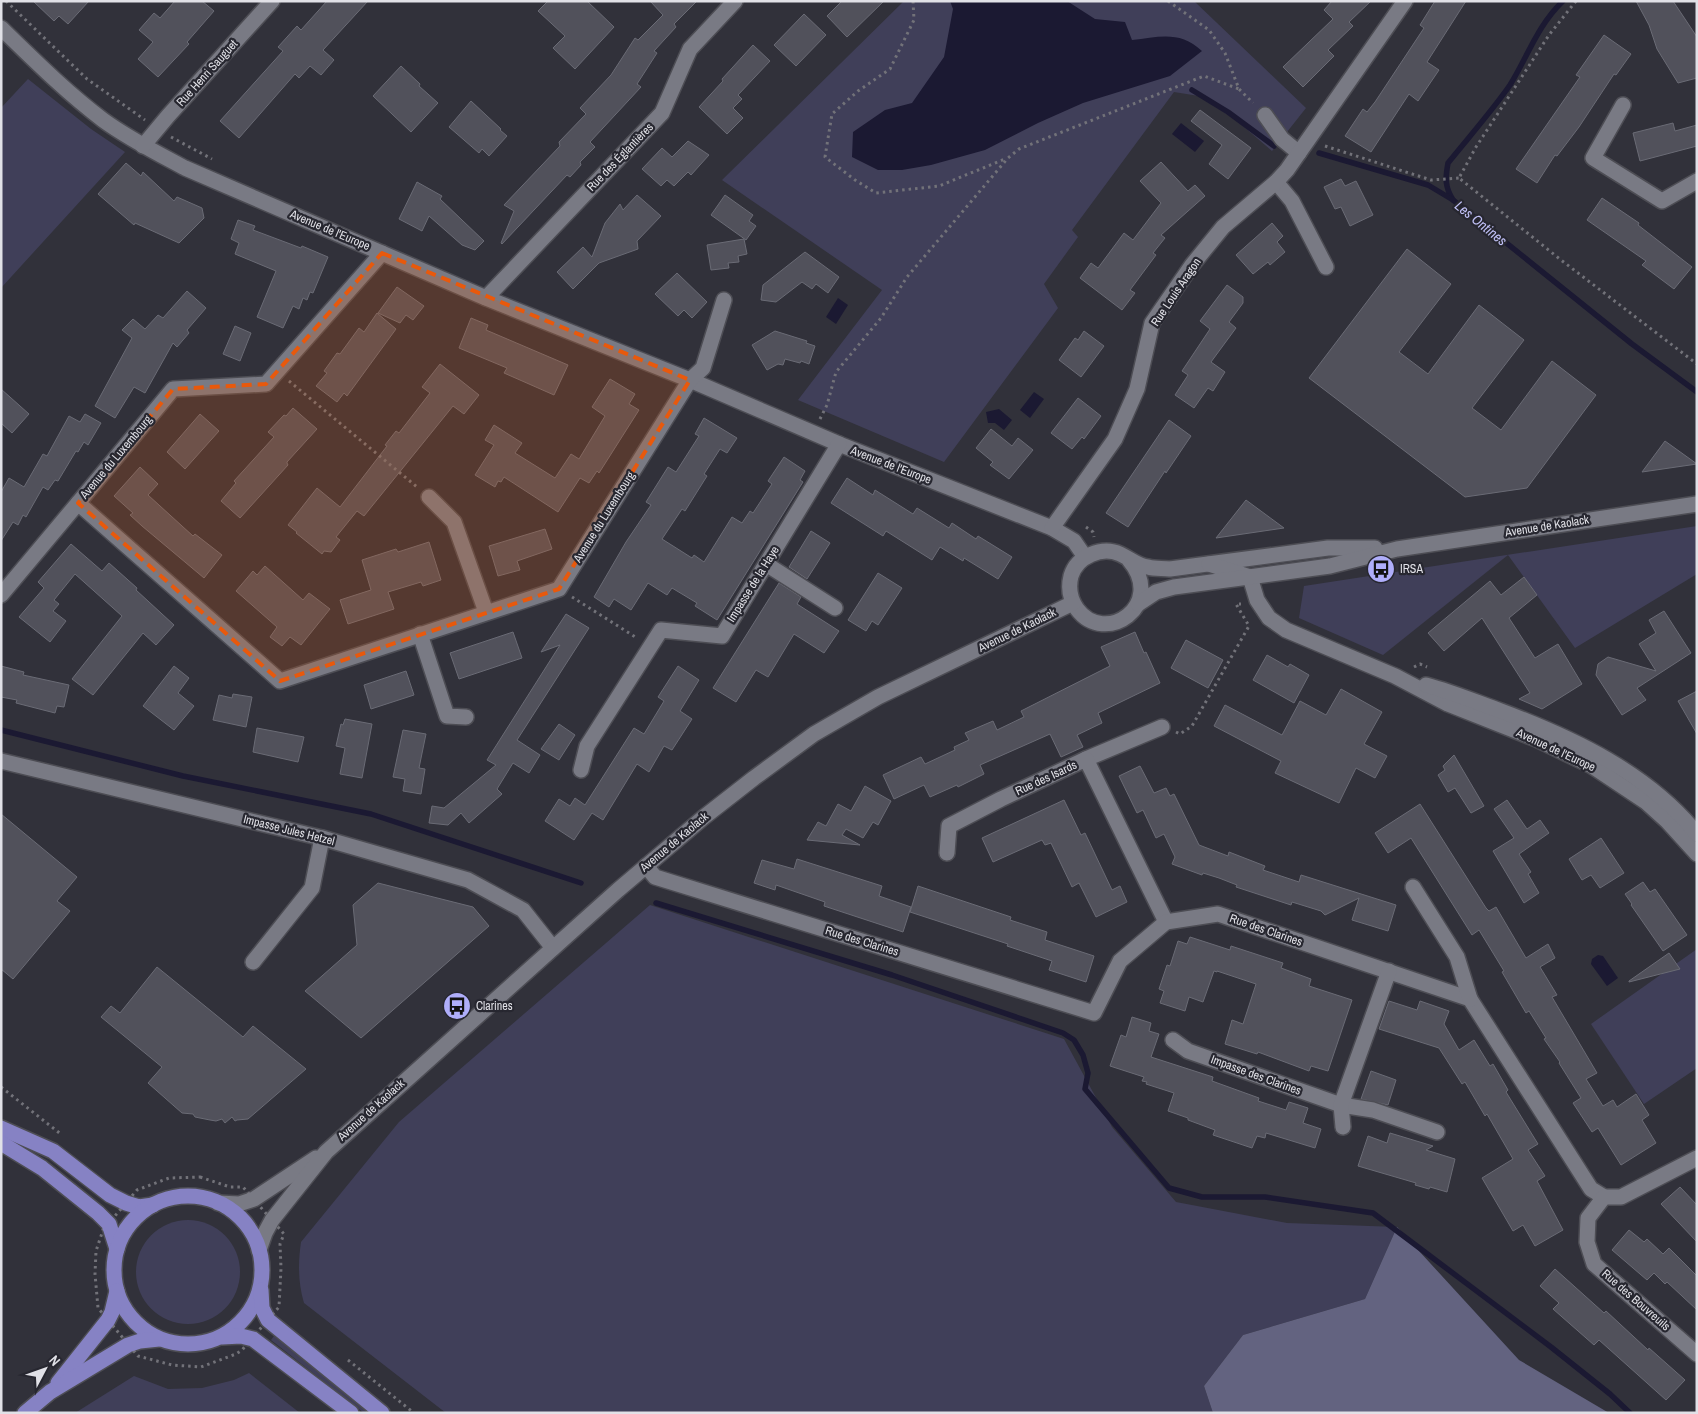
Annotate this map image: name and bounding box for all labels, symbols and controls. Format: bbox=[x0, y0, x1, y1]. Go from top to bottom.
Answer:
street label: Rue Henri Sauguet bbox=[173, 36, 241, 110]
street label: Rue des Églantières bbox=[583, 119, 657, 195]
water label: Les Ontines bbox=[1451, 197, 1511, 250]
street label: Avenue de l'Europe bbox=[287, 206, 372, 254]
street label: Rue Louis Aragon bbox=[1147, 255, 1205, 329]
street label: Avenue du Luxembourg bbox=[76, 412, 156, 503]
street label: Avenue de l'Europe bbox=[847, 442, 934, 488]
street label: Avenue du Luxembourg bbox=[569, 468, 639, 566]
street label: Avenue de Kaolack bbox=[1503, 511, 1590, 541]
street label: Impasse de la Haye bbox=[723, 543, 783, 625]
bus stop icon: IRSA bbox=[1366, 554, 1396, 584]
place label: IRSA bbox=[1400, 561, 1423, 577]
street label: Avenue de Kaolack bbox=[975, 604, 1059, 656]
street label: Avenue de l'Europe bbox=[1513, 724, 1598, 775]
street label: Rue des Isards bbox=[1013, 757, 1079, 799]
street label: Avenue de Kaolack bbox=[636, 809, 712, 876]
street label: Impasse Jules Hetzel bbox=[242, 811, 336, 849]
street label: Rue des Clarines bbox=[1227, 910, 1305, 950]
street label: Rue des Clarines bbox=[823, 922, 901, 960]
bus stop icon: Clarines bbox=[442, 991, 472, 1021]
place label: Clarines bbox=[476, 998, 513, 1014]
street label: Impasse des Clarines bbox=[1209, 1051, 1304, 1099]
street label: Avenue de Kaolack bbox=[333, 1076, 408, 1145]
street label: Rue des Bouvreuils bbox=[1598, 1266, 1674, 1334]
north arrow bbox=[20, 1344, 70, 1394]
text: N bbox=[45, 1351, 64, 1370]

